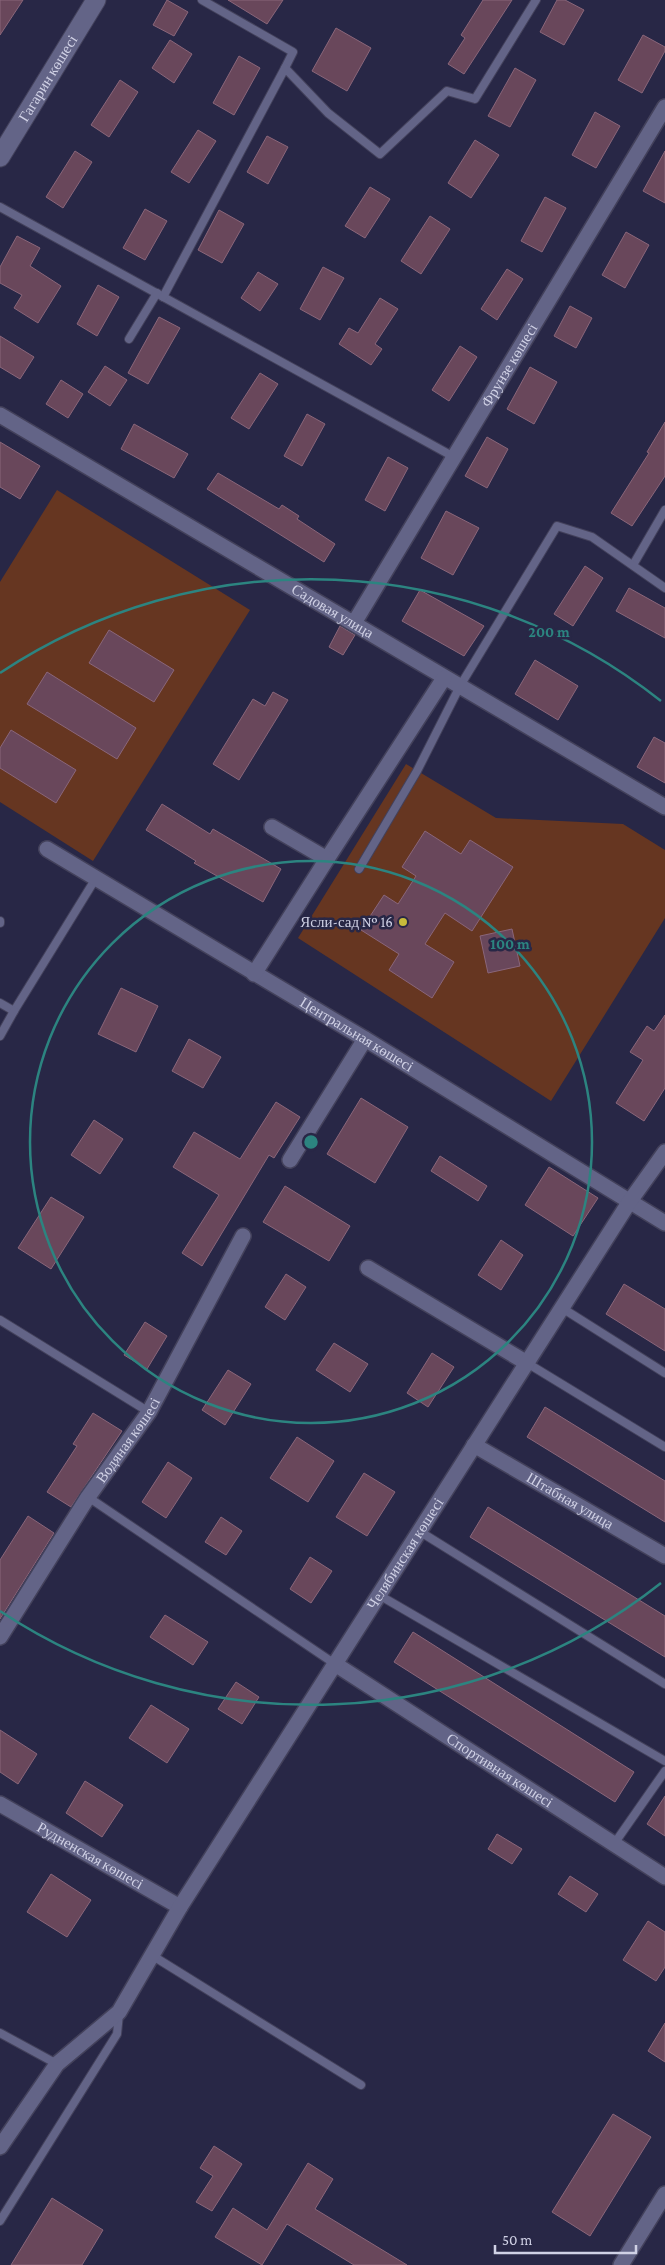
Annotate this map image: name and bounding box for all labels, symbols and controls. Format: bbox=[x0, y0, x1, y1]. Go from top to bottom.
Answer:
street label: Гагарин көшесі bbox=[15, 32, 80, 125]
street label: Фрунзе көшесі bbox=[478, 321, 541, 410]
street label: Садовая улица bbox=[289, 581, 377, 641]
text: 200 m bbox=[528, 624, 570, 640]
place label: Ясли-сад № 16 bbox=[300, 914, 393, 930]
marker: Ясли-сад № 16 bbox=[397, 916, 409, 928]
text: 100 m bbox=[490, 936, 530, 952]
street label: Центральная көшесі bbox=[297, 994, 416, 1075]
centre of rings bbox=[302, 1133, 320, 1151]
street label: Водяная көшесі bbox=[93, 1395, 163, 1486]
street label: Штабная улица bbox=[524, 1469, 617, 1532]
street label: Челябинская көшесі bbox=[364, 1495, 447, 1612]
street label: Спортивная көшесі bbox=[444, 1730, 556, 1810]
street label: Рудненская көшесі bbox=[34, 1819, 146, 1892]
scale bar bbox=[495, 2222, 636, 2254]
text: 50 m bbox=[502, 2232, 532, 2248]

